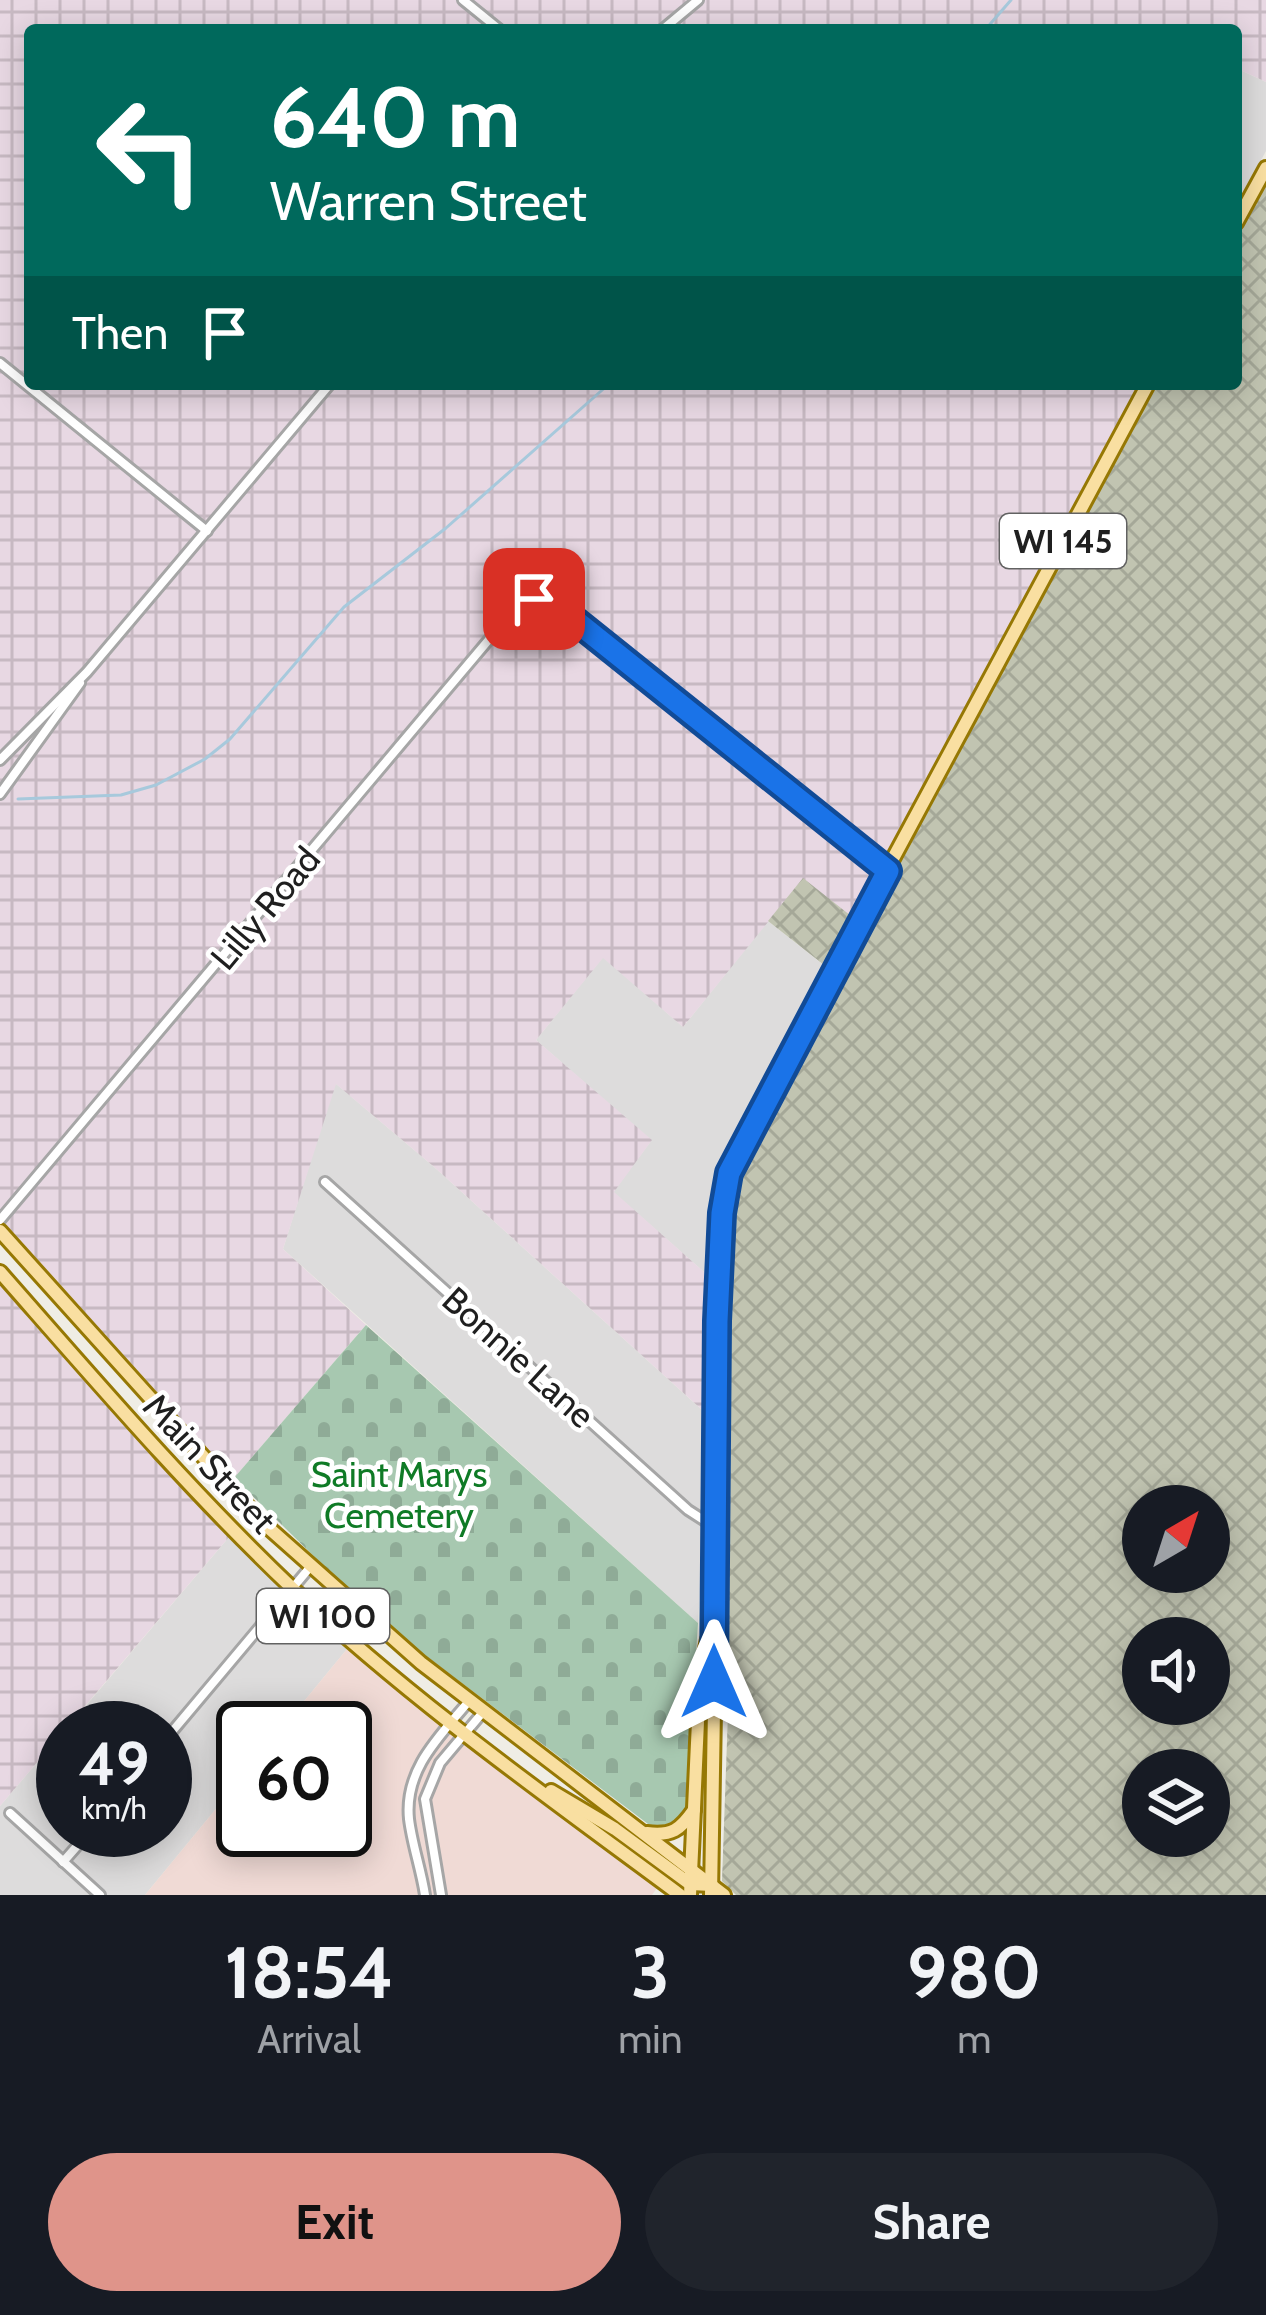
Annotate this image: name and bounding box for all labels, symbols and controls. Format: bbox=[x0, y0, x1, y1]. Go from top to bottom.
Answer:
text: 640 m bbox=[270, 66, 521, 168]
icon: left bbox=[72, 72, 228, 228]
text: Warren Street bbox=[270, 168, 587, 234]
icon: arrive bbox=[192, 300, 258, 366]
text: Then bbox=[72, 306, 168, 360]
road number: WI 145 bbox=[1000, 514, 1126, 568]
pin bbox=[483, 548, 585, 650]
icon: arrive bbox=[501, 566, 567, 632]
street label: Lilly Road bbox=[201, 838, 329, 978]
street label: Bonnie Lane bbox=[434, 1277, 604, 1437]
street label: Main Street bbox=[134, 1384, 286, 1542]
park label: Saint Marys Cemetery bbox=[311, 1452, 487, 1537]
north arrow bbox=[1122, 1485, 1230, 1593]
map controls bbox=[1122, 1485, 1230, 1857]
road number: WI 100 bbox=[257, 1589, 389, 1643]
button: sound bbox=[1122, 1617, 1230, 1725]
position arrow bbox=[651, 1619, 777, 1745]
speed limit sign: 60 bbox=[216, 1701, 372, 1857]
text: 49 bbox=[79, 1727, 149, 1800]
button: layers bbox=[1122, 1749, 1230, 1857]
text: km/h bbox=[81, 1790, 147, 1827]
text: 18:54 bbox=[224, 1929, 394, 2016]
text: 3 bbox=[631, 1929, 670, 2016]
text: 980 bbox=[907, 1929, 1042, 2016]
text: Arrival bbox=[257, 2015, 361, 2063]
text: min bbox=[618, 2015, 682, 2063]
text: m bbox=[957, 2015, 991, 2063]
button: Exit bbox=[48, 2153, 621, 2291]
button: Share bbox=[645, 2153, 1218, 2291]

